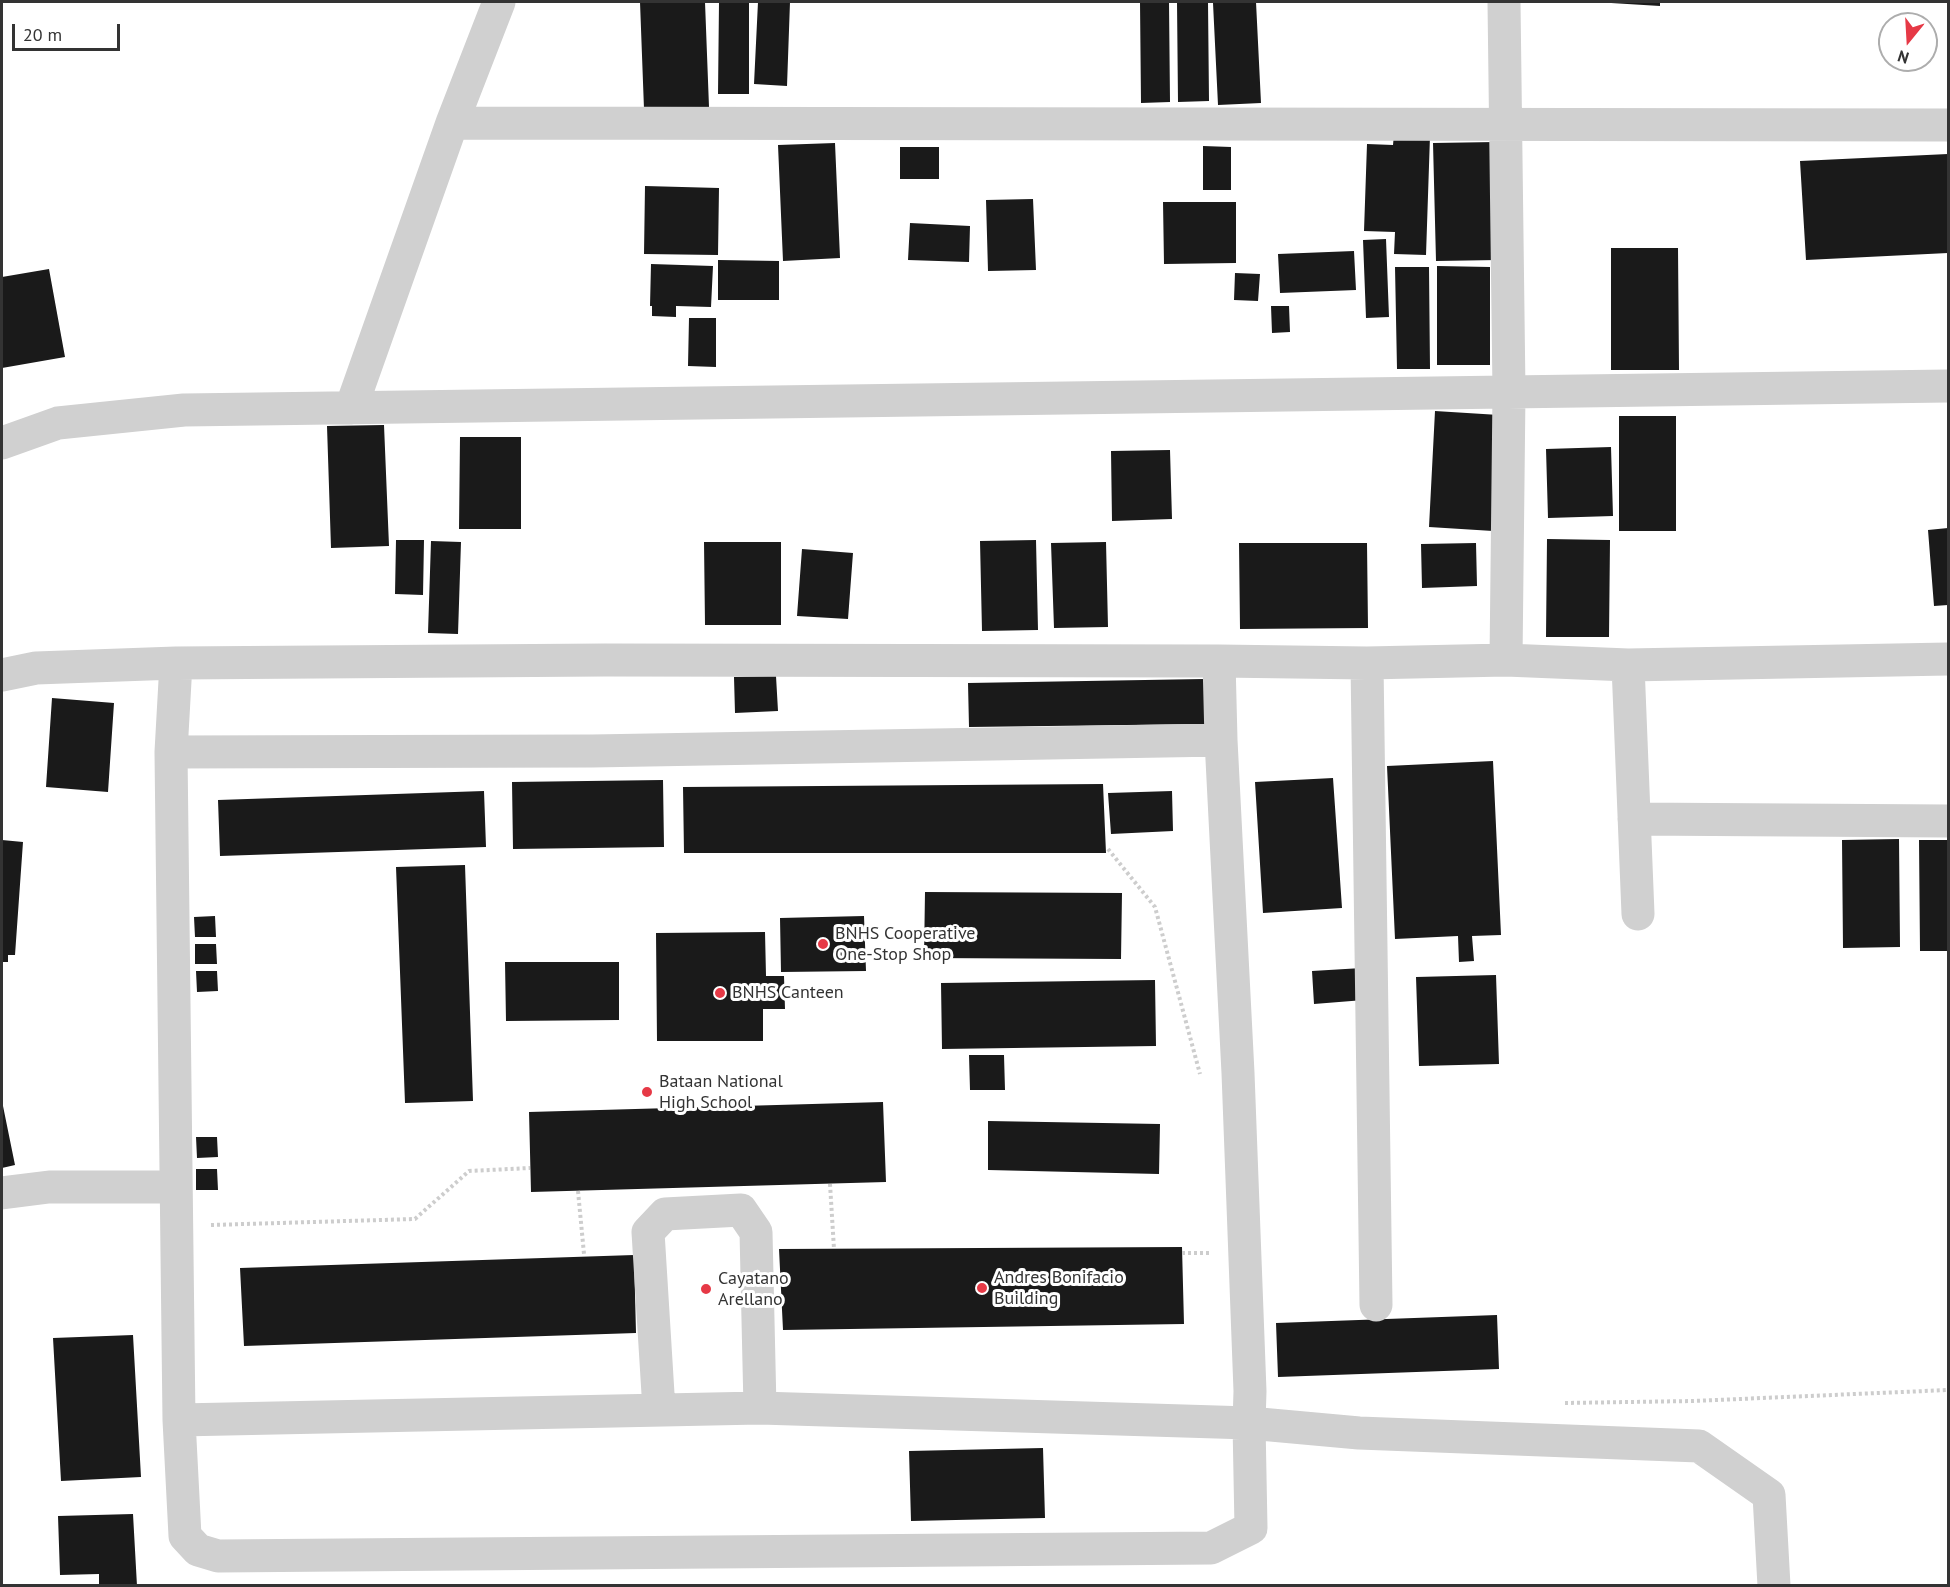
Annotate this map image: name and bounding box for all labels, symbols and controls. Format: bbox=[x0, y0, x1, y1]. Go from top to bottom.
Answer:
scale bar bbox=[15, 12, 123, 50]
north arrow bbox=[1878, 12, 1938, 72]
text: 20 m bbox=[23, 23, 62, 46]
text: N bbox=[1895, 46, 1911, 68]
place label: BNHS Cooperative One-Stop Shop bbox=[835, 923, 976, 966]
marker: BNHS Cooperative One-Stop Shop bbox=[816, 937, 830, 951]
place label: BNHS Canteen bbox=[732, 982, 844, 1004]
marker: BNHS Canteen bbox=[713, 986, 727, 1000]
place label: Bataan National High School bbox=[659, 1071, 783, 1114]
marker: Bataan National High School bbox=[640, 1085, 654, 1099]
place label: Andres Bonifacio Building bbox=[994, 1267, 1124, 1310]
place label: Cayatano Arellano bbox=[718, 1268, 789, 1310]
marker: Andres Bonifacio Building bbox=[975, 1281, 989, 1295]
marker: Cayatano Arellano bbox=[699, 1282, 713, 1296]

